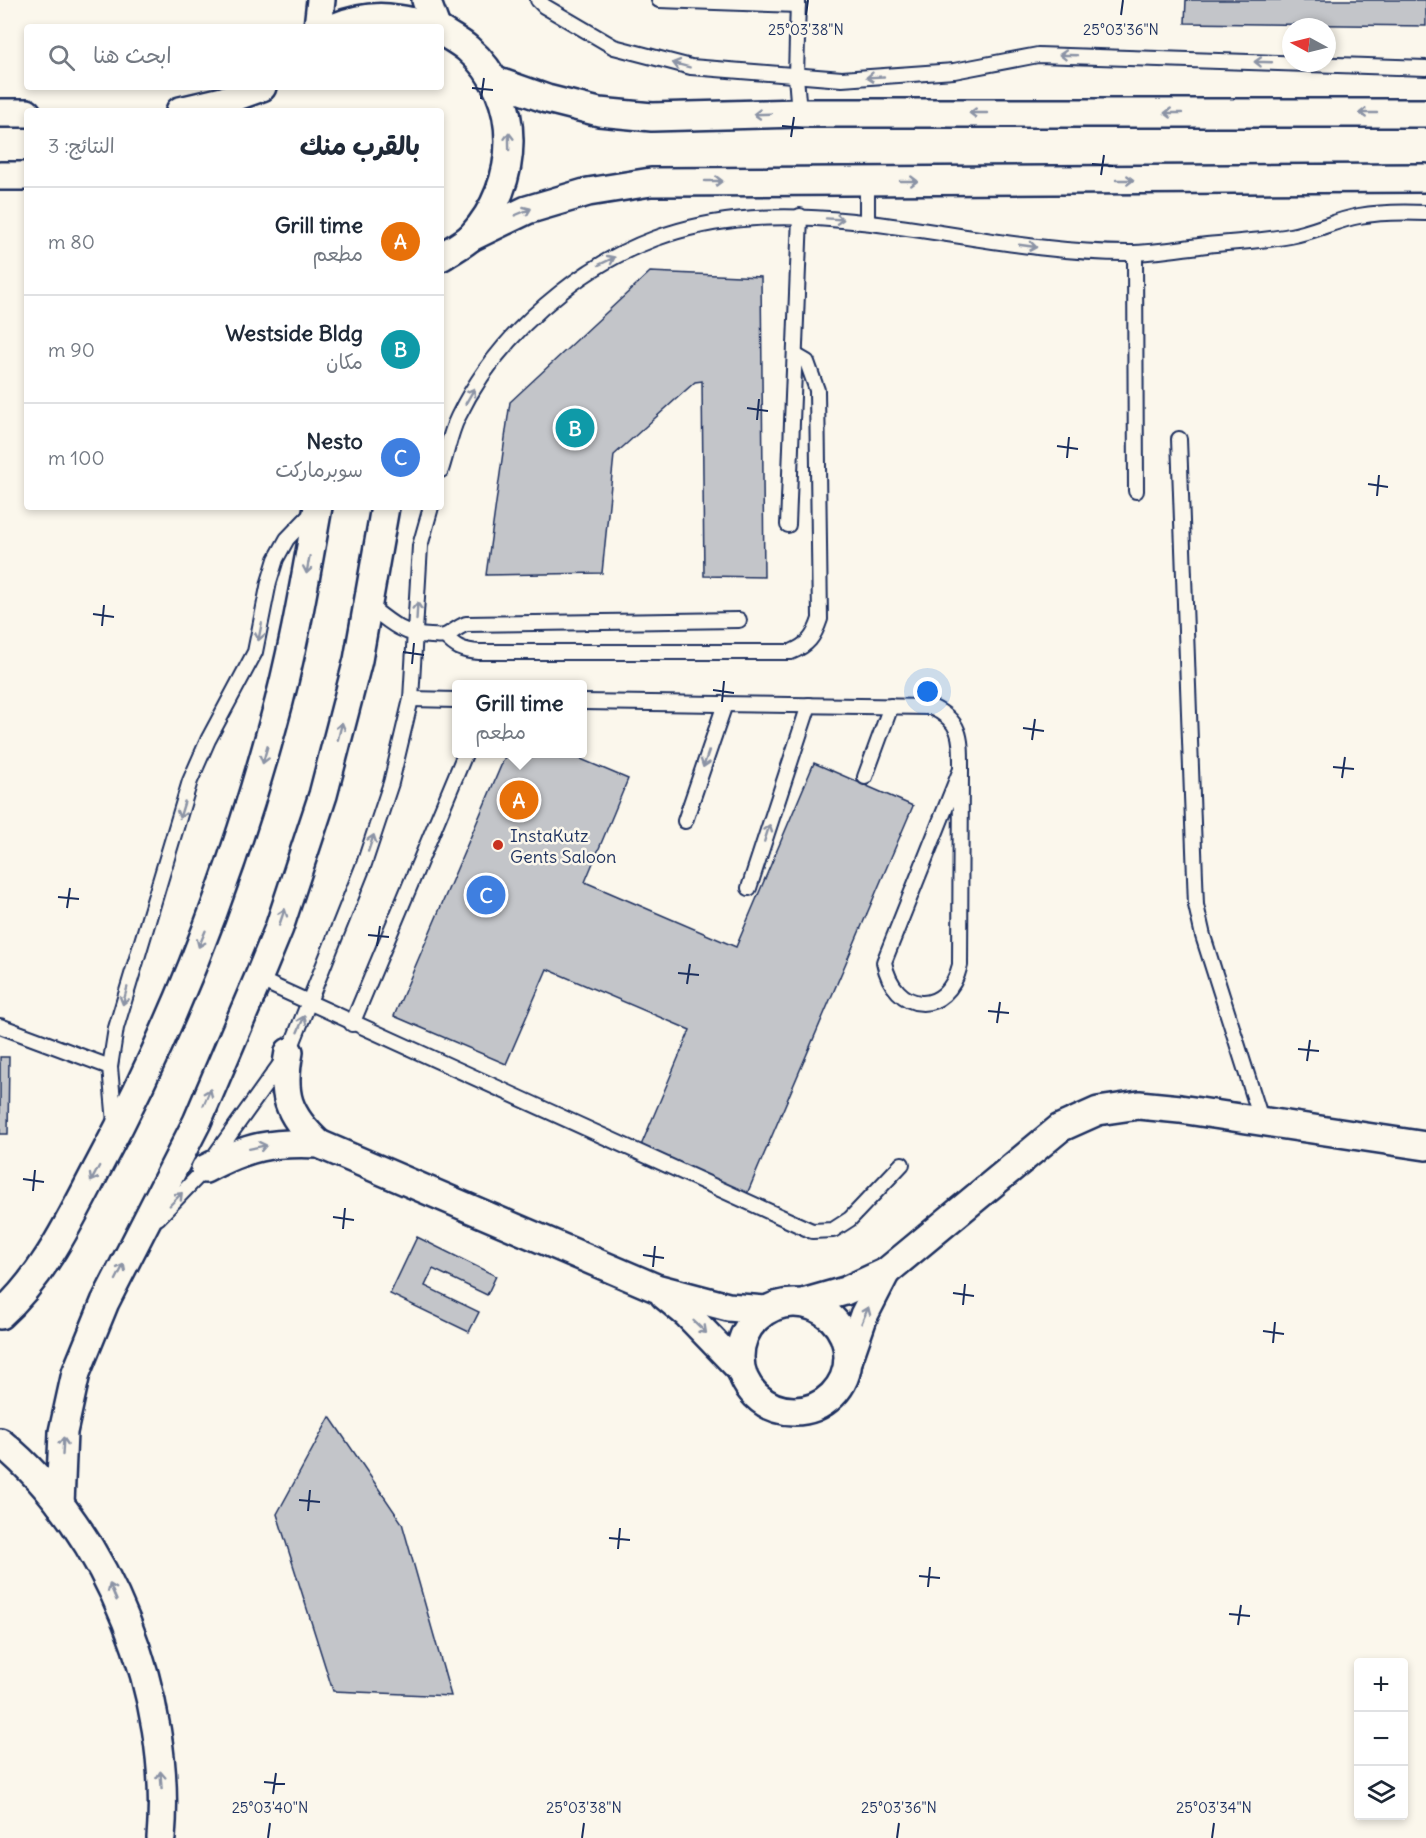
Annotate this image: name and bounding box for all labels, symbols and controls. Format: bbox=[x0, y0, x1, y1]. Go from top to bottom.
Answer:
north arrow bbox=[1282, 18, 1336, 72]
text: 25°03'38"N bbox=[768, 20, 844, 39]
text: 25°03'36"N bbox=[1083, 20, 1159, 39]
search box bbox=[24, 24, 444, 90]
icon: search bbox=[45, 41, 78, 74]
text: ابحث هنا bbox=[93, 41, 172, 69]
one-way arrow bbox=[1058, 49, 1078, 60]
one-way arrow bbox=[1253, 56, 1273, 68]
one-way arrow bbox=[671, 58, 690, 70]
one-way arrow bbox=[865, 72, 885, 83]
one-way arrow bbox=[968, 107, 988, 119]
one-way arrow bbox=[1163, 107, 1183, 119]
one-way arrow bbox=[1358, 107, 1378, 119]
one-way arrow bbox=[752, 108, 772, 119]
text: بالقرب منك bbox=[300, 129, 420, 162]
one-way arrow bbox=[503, 131, 514, 151]
text: النتائج: 3 bbox=[48, 133, 115, 158]
one-way arrow bbox=[1115, 174, 1135, 186]
one-way arrow bbox=[704, 175, 724, 187]
one-way arrow bbox=[899, 175, 919, 187]
one-way arrow bbox=[514, 206, 532, 217]
text: Grill time bbox=[275, 211, 363, 239]
one-way arrow bbox=[825, 213, 845, 224]
text: 80 m bbox=[48, 229, 95, 254]
text: A bbox=[394, 229, 407, 254]
one-way arrow bbox=[1018, 240, 1038, 251]
text: مطعم bbox=[312, 241, 363, 266]
one-way arrow bbox=[597, 254, 615, 266]
text: Westside Bldg bbox=[225, 319, 363, 347]
text: 90 m bbox=[48, 337, 95, 362]
text: B bbox=[394, 337, 407, 362]
text: مكان bbox=[326, 349, 363, 374]
one-way arrow bbox=[464, 388, 476, 405]
pin: B bbox=[556, 406, 594, 450]
text: Nesto bbox=[306, 427, 363, 455]
text: 100 m bbox=[48, 445, 105, 470]
text: C bbox=[394, 445, 407, 470]
text: سوبرماركت bbox=[275, 457, 363, 482]
one-way arrow bbox=[302, 554, 313, 574]
one-way arrow bbox=[411, 602, 422, 622]
one-way arrow bbox=[254, 622, 265, 642]
your location bbox=[913, 677, 942, 706]
popup bbox=[452, 680, 587, 758]
text: Grill time bbox=[475, 689, 564, 717]
text: مطعم bbox=[475, 719, 526, 744]
one-way arrow bbox=[334, 722, 346, 741]
one-way arrow bbox=[259, 745, 270, 764]
one-way arrow bbox=[700, 750, 711, 768]
pin: A bbox=[500, 778, 538, 822]
one-way arrow bbox=[175, 800, 186, 819]
place label: InstaKutz Gents Saloon bbox=[510, 824, 616, 868]
one-way arrow bbox=[763, 824, 774, 843]
one-way arrow bbox=[366, 834, 377, 852]
marker: InstaKutz Gents Saloon bbox=[491, 838, 505, 852]
pin: C bbox=[466, 872, 506, 918]
one-way arrow bbox=[278, 908, 289, 927]
one-way arrow bbox=[196, 930, 207, 948]
one-way arrow bbox=[118, 986, 130, 1005]
one-way arrow bbox=[295, 1016, 307, 1034]
one-way arrow bbox=[202, 1089, 213, 1107]
one-way arrow bbox=[249, 1140, 268, 1152]
one-way arrow bbox=[89, 1164, 100, 1182]
one-way arrow bbox=[169, 1192, 183, 1207]
one-way arrow bbox=[115, 1263, 126, 1281]
one-way arrow bbox=[860, 1307, 871, 1325]
one-way arrow bbox=[692, 1319, 707, 1334]
one-way arrow bbox=[57, 1436, 68, 1456]
one-way arrow bbox=[107, 1584, 118, 1602]
map controls bbox=[1354, 1658, 1408, 1820]
button: + bbox=[1354, 1658, 1408, 1712]
button: − bbox=[1354, 1712, 1408, 1766]
button: layers bbox=[1354, 1766, 1408, 1820]
one-way arrow bbox=[156, 1770, 167, 1790]
text: 25°03'40"N bbox=[232, 1798, 308, 1817]
text: 25°03'38"N bbox=[546, 1798, 622, 1817]
text: 25°03'36"N bbox=[861, 1798, 937, 1817]
text: 25°03'34"N bbox=[1176, 1798, 1252, 1817]

